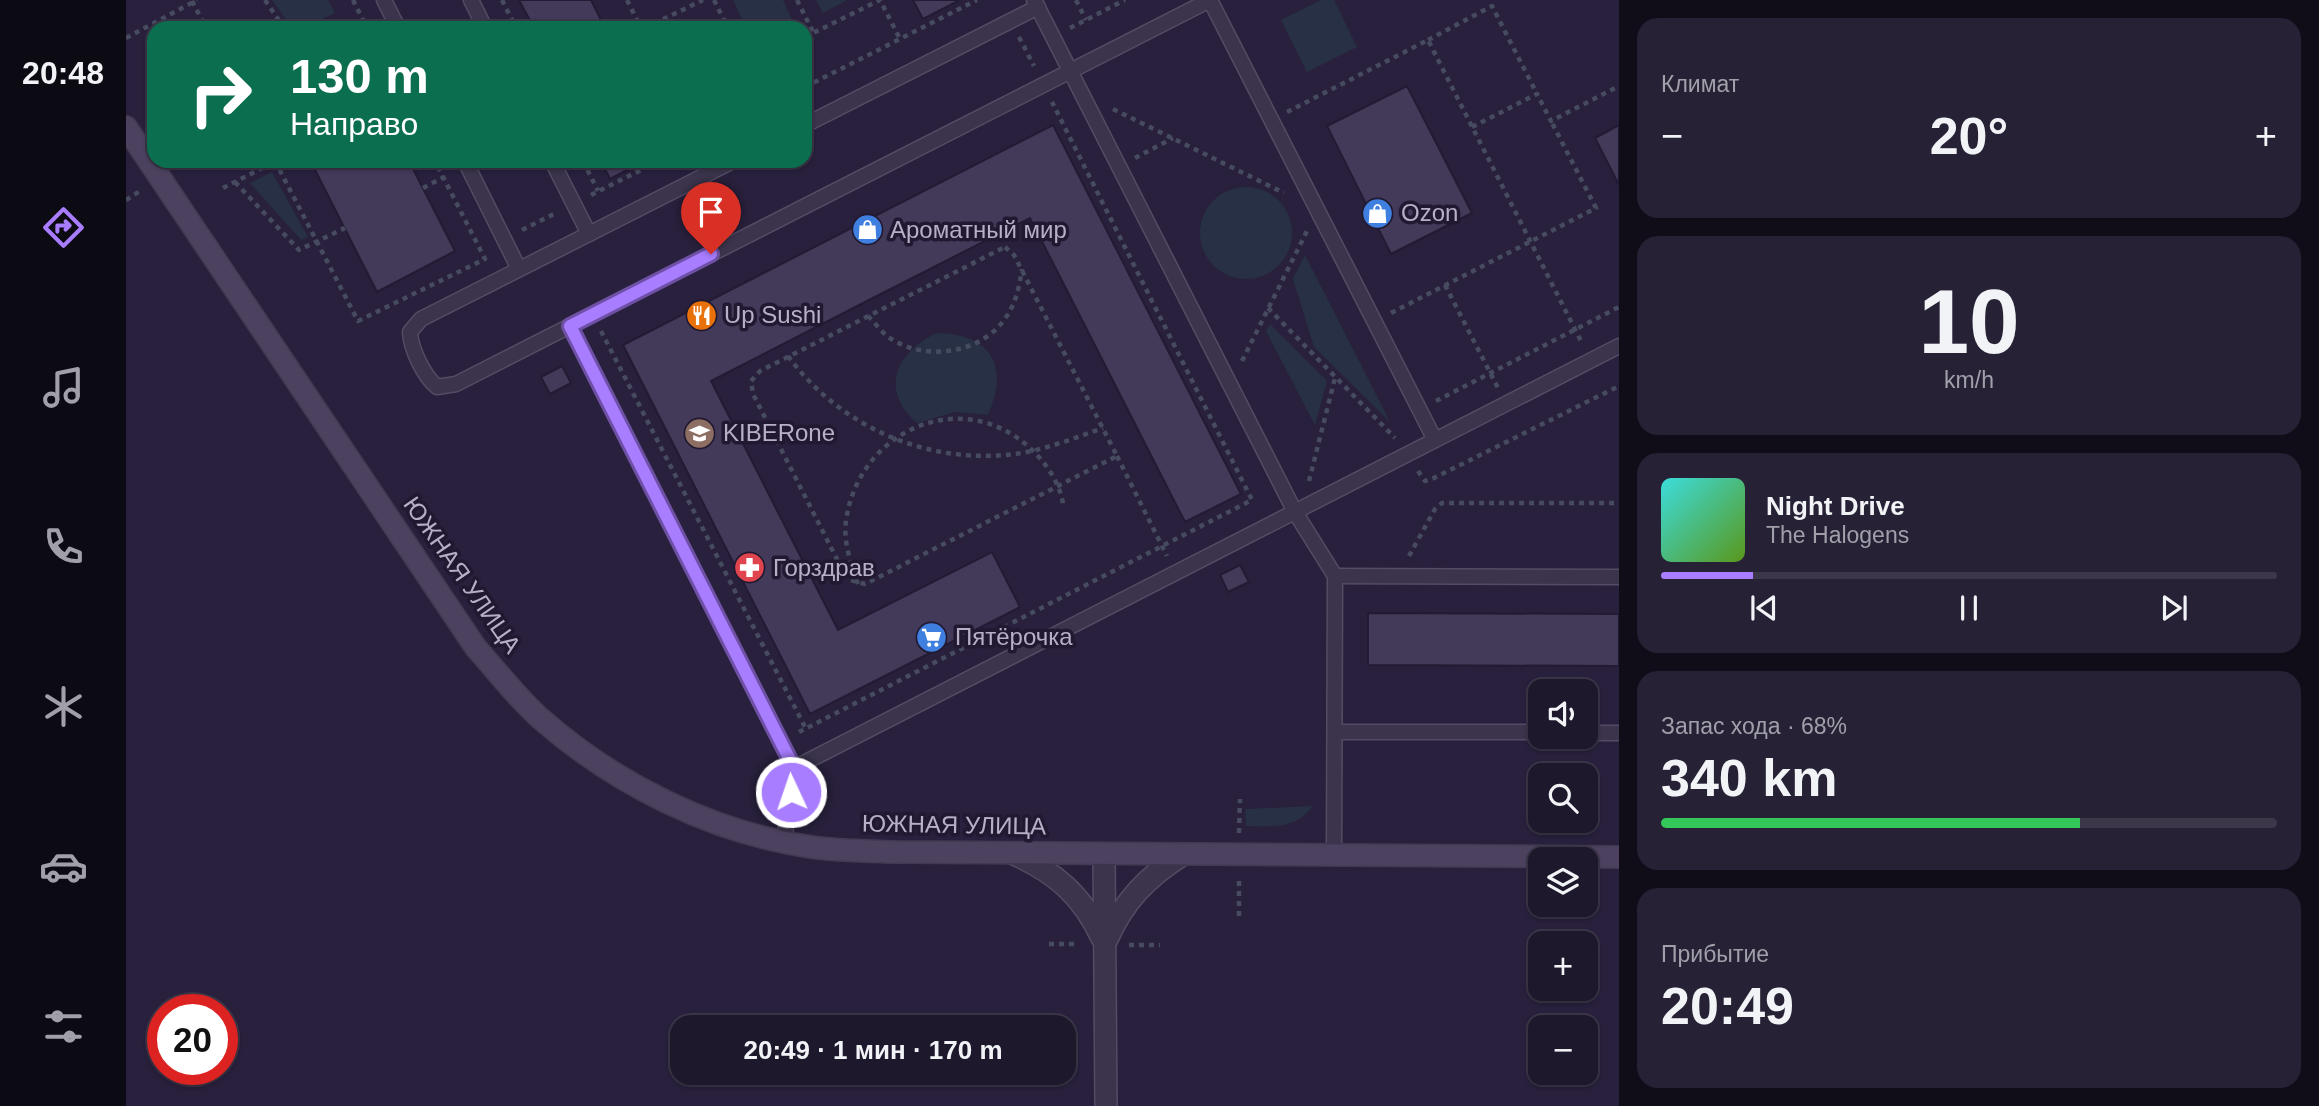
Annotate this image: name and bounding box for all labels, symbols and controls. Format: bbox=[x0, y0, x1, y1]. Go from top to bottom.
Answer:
icon: right bbox=[175, 49, 266, 140]
text: 130 m bbox=[290, 49, 429, 103]
text: 20:48 bbox=[22, 55, 104, 91]
text: Климат bbox=[1661, 71, 1739, 97]
text: Направо bbox=[290, 106, 418, 142]
text: 20° bbox=[1930, 107, 2008, 165]
text: − bbox=[1661, 115, 1683, 157]
text: + bbox=[2255, 115, 2277, 157]
pin bbox=[681, 182, 741, 254]
icon: arrive bbox=[692, 193, 730, 231]
shop icon: Ozon bbox=[1361, 196, 1395, 230]
place label: Ozon bbox=[1401, 199, 1458, 226]
icon: directions bbox=[39, 203, 88, 252]
shop icon: Ароматный мир bbox=[850, 213, 884, 247]
place label: Ароматный мир bbox=[890, 216, 1067, 243]
text: 10 bbox=[1918, 271, 2020, 372]
restaurant icon: Up Sushi bbox=[684, 298, 718, 332]
place label: Up Sushi bbox=[724, 301, 821, 328]
icon: music bbox=[39, 363, 88, 412]
text: km/h bbox=[1944, 367, 1994, 393]
school or university icon: KIBERone bbox=[683, 416, 717, 450]
place label: KIBERone bbox=[723, 419, 835, 446]
street label: ЮЖНАЯ УЛИЦА bbox=[398, 491, 526, 658]
text: Night Drive bbox=[1766, 491, 1905, 521]
icon: phone bbox=[39, 522, 88, 571]
text: The Halogens bbox=[1766, 522, 1909, 548]
pharmacy icon: Горздрав bbox=[733, 551, 767, 585]
place label: Горздрав bbox=[773, 554, 875, 581]
icon: previous bbox=[1745, 589, 1783, 627]
icon: pause bbox=[1950, 589, 1988, 627]
icon: next bbox=[2155, 589, 2193, 627]
supermarket icon: Пятёрочка bbox=[915, 620, 949, 654]
place label: Пятёрочка bbox=[955, 623, 1073, 650]
map controls bbox=[1528, 679, 1598, 1085]
button: sound bbox=[1528, 679, 1598, 749]
icon: climate bbox=[39, 682, 88, 731]
text: Запас хода · 68% bbox=[1661, 713, 1847, 739]
text: 340 km bbox=[1661, 749, 1837, 807]
position arrow bbox=[754, 755, 828, 829]
button: search bbox=[1528, 763, 1598, 833]
street label: ЮЖНАЯ УЛИЦА bbox=[862, 809, 1046, 840]
icon: car bbox=[39, 842, 88, 891]
button: layers bbox=[1528, 847, 1598, 917]
button: + bbox=[1528, 931, 1598, 1001]
text: Прибытие bbox=[1661, 941, 1769, 967]
text: 20:49 bbox=[1661, 977, 1794, 1035]
speed limit sign: 20 bbox=[147, 994, 238, 1085]
icon: filters bbox=[39, 1002, 88, 1051]
button: − bbox=[1528, 1015, 1598, 1085]
text: 20:49 · 1 мин · 170 m bbox=[743, 1035, 1003, 1065]

